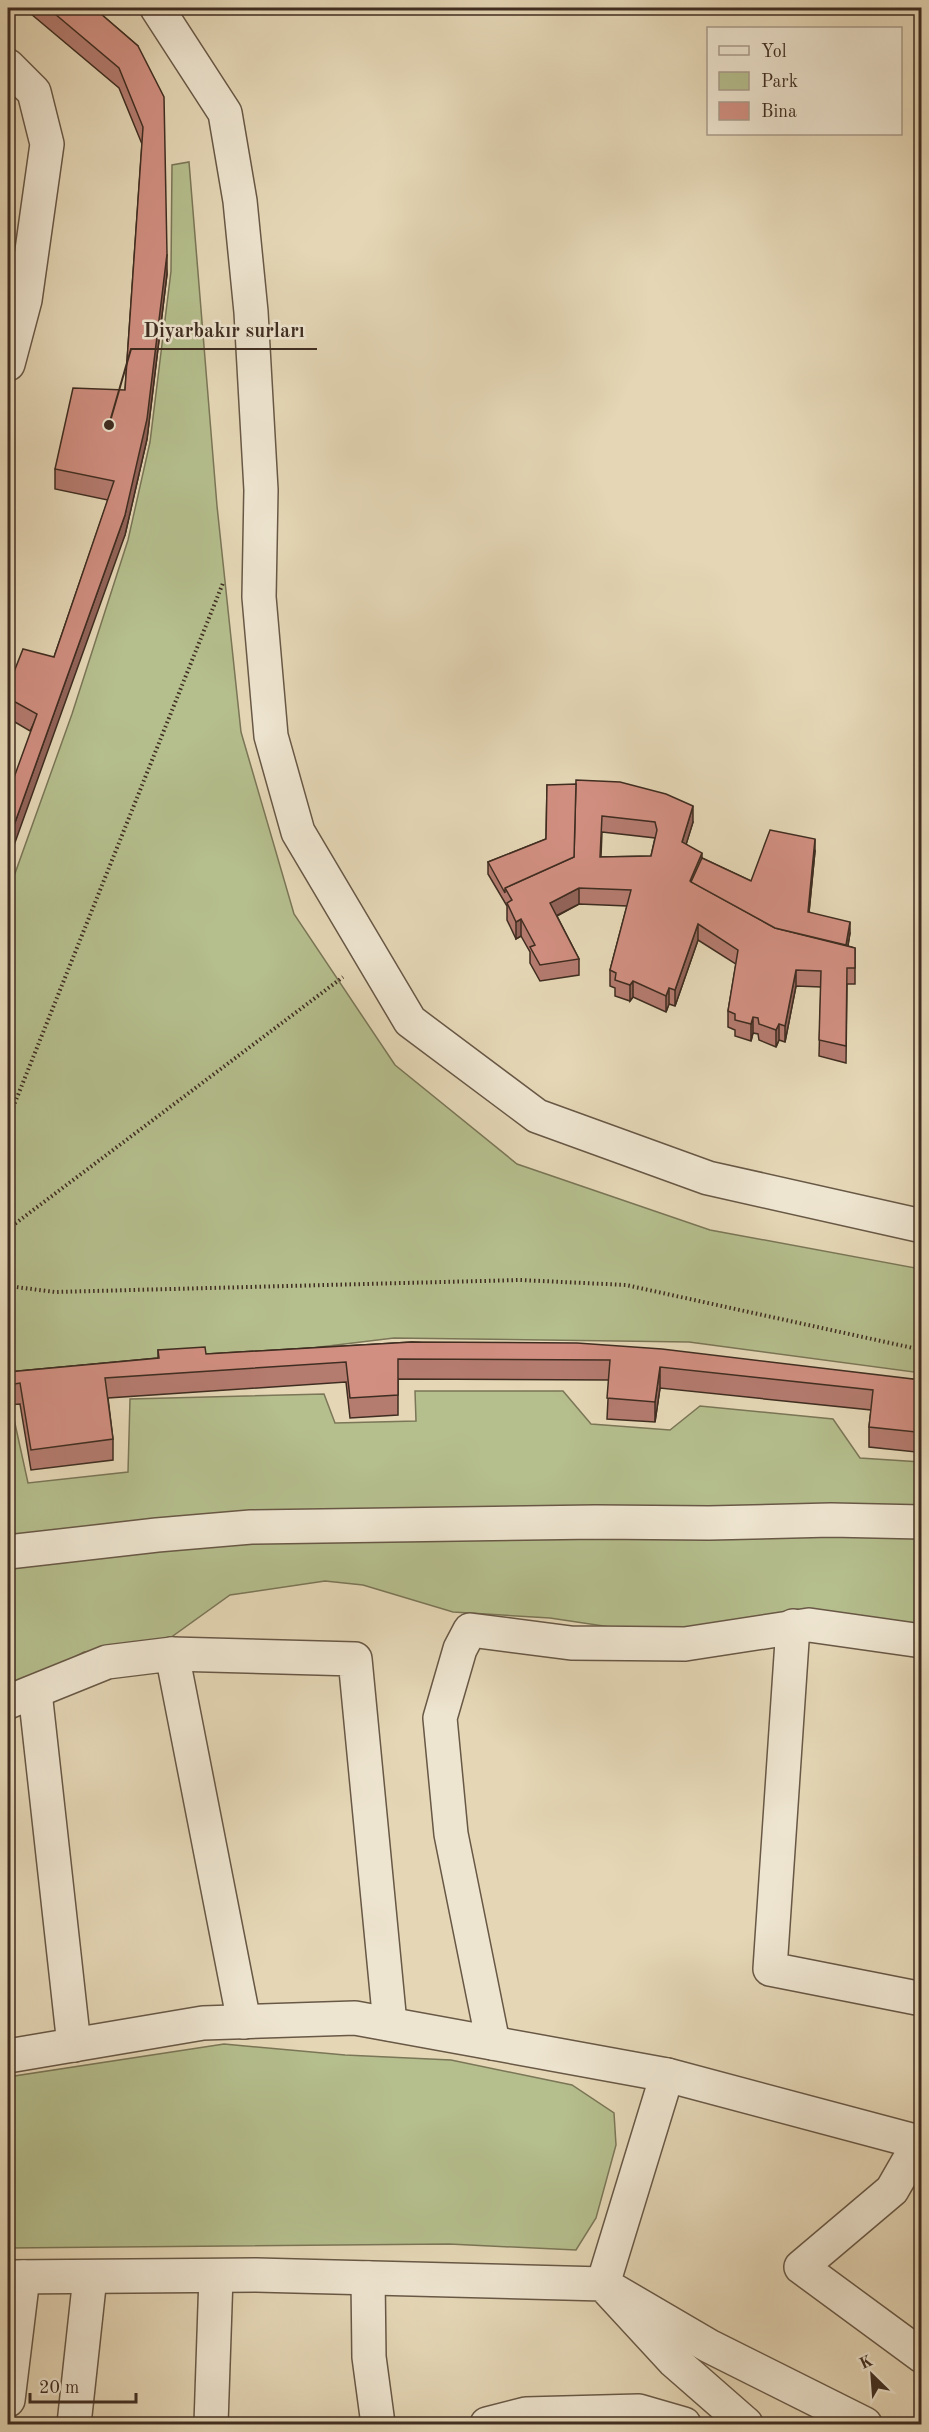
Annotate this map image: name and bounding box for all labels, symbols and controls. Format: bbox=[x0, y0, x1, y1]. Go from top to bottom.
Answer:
legend bbox=[707, 27, 902, 135]
text: Yol bbox=[761, 43, 787, 61]
text: Park bbox=[761, 73, 798, 91]
text: Bina bbox=[761, 103, 797, 121]
callout: Diyarbakır surları bbox=[131, 311, 317, 349]
text: Diyarbakır surları bbox=[143, 322, 305, 342]
north arrow bbox=[842, 2345, 902, 2405]
text: K bbox=[858, 2353, 875, 2373]
scale bar bbox=[30, 2366, 136, 2404]
text: 20 m bbox=[39, 2379, 79, 2397]

